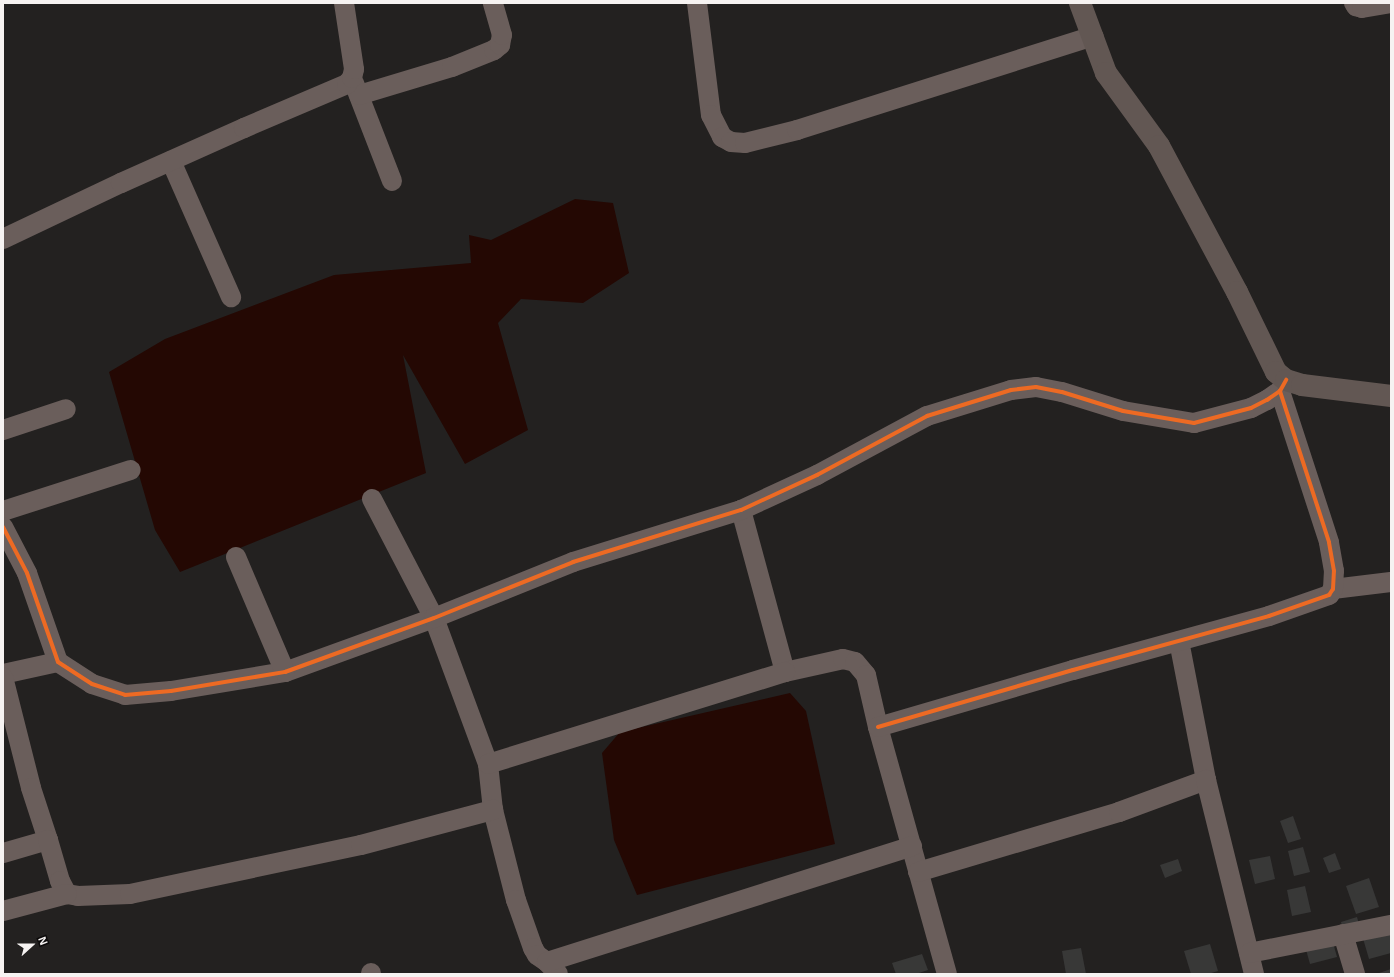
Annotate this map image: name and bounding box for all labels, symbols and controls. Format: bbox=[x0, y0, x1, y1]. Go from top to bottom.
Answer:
north arrow bbox=[12, 925, 52, 965]
text: N bbox=[36, 935, 50, 947]

